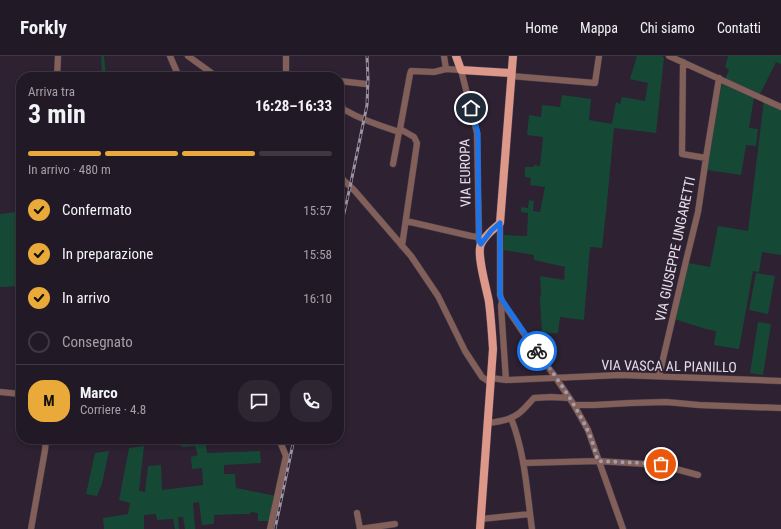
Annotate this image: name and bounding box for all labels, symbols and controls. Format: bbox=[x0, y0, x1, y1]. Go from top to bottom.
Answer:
text: Forkly bbox=[20, 16, 67, 39]
text: Home bbox=[525, 20, 558, 36]
text: Mappa bbox=[580, 20, 618, 36]
text: Chi siamo bbox=[640, 20, 695, 36]
text: Contatti bbox=[717, 20, 761, 36]
text: Arriva tra bbox=[28, 84, 75, 99]
pin bbox=[454, 91, 488, 125]
text: 16:28–16:33 bbox=[255, 97, 332, 115]
icon: home bbox=[460, 97, 482, 119]
text: 3 min bbox=[28, 99, 86, 129]
street label: VIA EUROPA bbox=[456, 139, 474, 207]
text: In arrivo · 480 m bbox=[28, 162, 111, 177]
street label: VIA GIUSEPPE UNGARETTI bbox=[652, 175, 698, 323]
icon: check bbox=[28, 199, 50, 221]
text: Confermato bbox=[62, 201, 132, 219]
text: 15:57 bbox=[303, 203, 332, 218]
icon: check bbox=[28, 243, 50, 265]
text: In preparazione bbox=[62, 245, 153, 263]
text: 15:58 bbox=[303, 247, 332, 262]
icon: check bbox=[28, 287, 50, 309]
text: In arrivo bbox=[62, 289, 110, 307]
text: 16:10 bbox=[303, 291, 332, 306]
courier bbox=[517, 331, 557, 371]
text: Consegnato bbox=[62, 333, 133, 351]
icon: bike bbox=[526, 340, 548, 362]
street label: VIA VASCA AL PIANILLO bbox=[601, 357, 737, 375]
button: chat bbox=[238, 380, 280, 422]
button: phone bbox=[290, 380, 332, 422]
text: Marco bbox=[80, 384, 118, 402]
text: M bbox=[43, 392, 55, 410]
text: Corriere · 4.8 bbox=[80, 402, 146, 417]
pin bbox=[644, 447, 678, 481]
icon: bag bbox=[650, 453, 672, 475]

